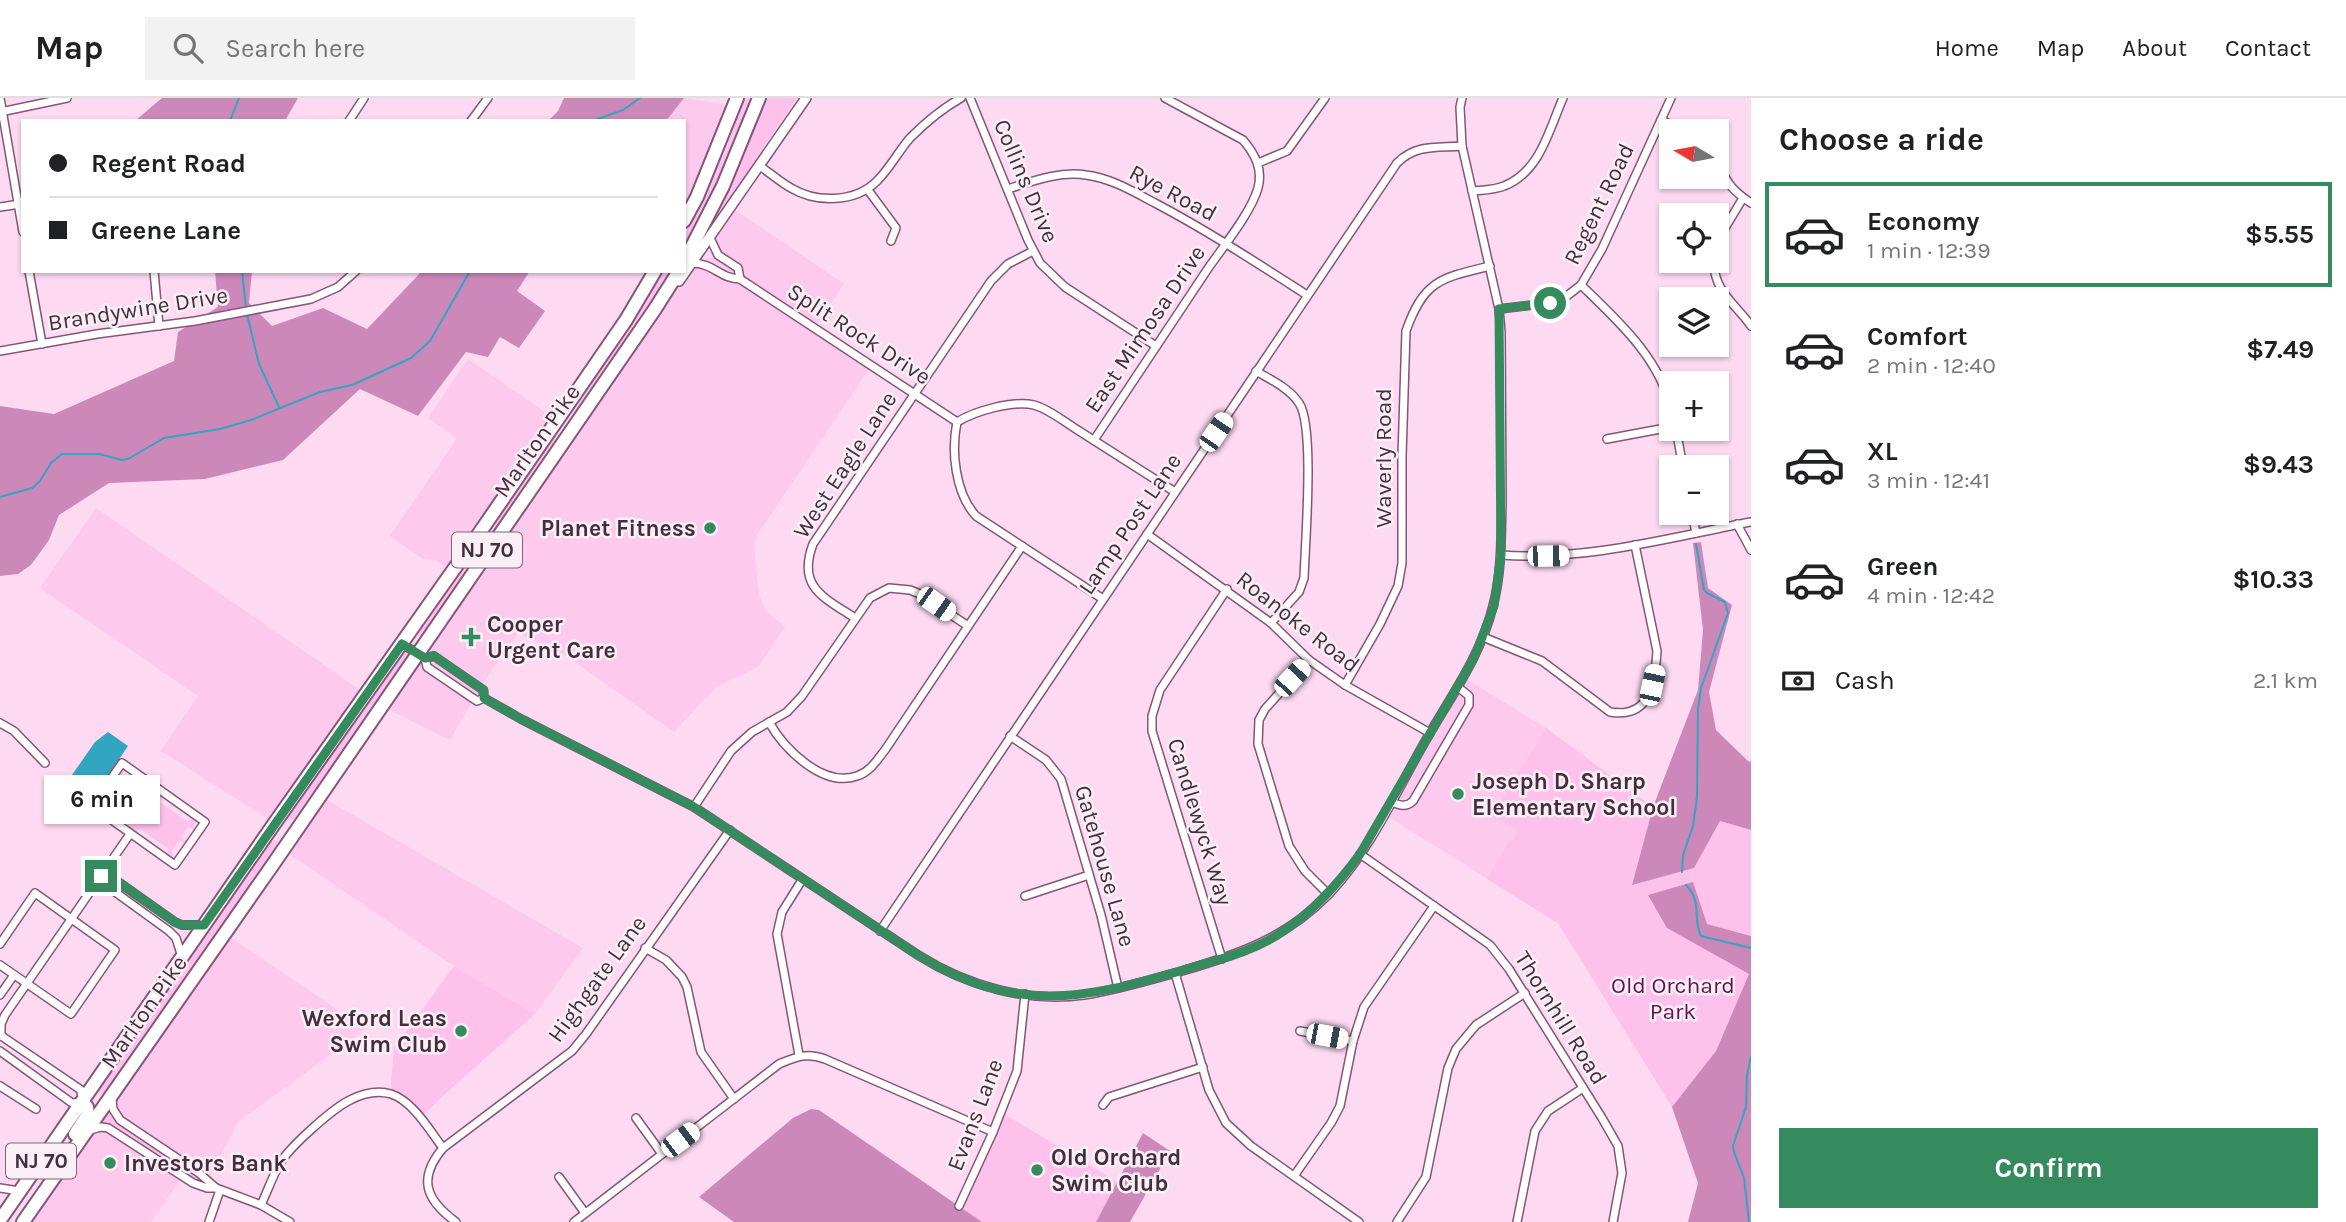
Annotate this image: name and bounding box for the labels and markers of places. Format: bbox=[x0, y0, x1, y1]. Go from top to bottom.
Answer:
place label: Planet Fitness bbox=[541, 515, 696, 542]
marker: Planet Fitness bbox=[702, 520, 718, 536]
place label: Cooper Urgent Care bbox=[487, 611, 616, 664]
marker: Cooper Urgent Care bbox=[461, 627, 481, 647]
place label: Joseph D. Sharp Elementary School bbox=[1472, 768, 1676, 821]
marker: Joseph D. Sharp Elementary School bbox=[1450, 786, 1466, 802]
place label: Wexford Leas Swim Club bbox=[302, 1005, 447, 1058]
marker: Wexford Leas Swim Club bbox=[453, 1023, 469, 1039]
place label: Old Orchard Swim Club bbox=[1051, 1144, 1181, 1197]
place label: Investors Bank bbox=[124, 1150, 287, 1177]
marker: Investors Bank bbox=[102, 1155, 118, 1171]
marker: Old Orchard Swim Club bbox=[1029, 1162, 1045, 1178]

